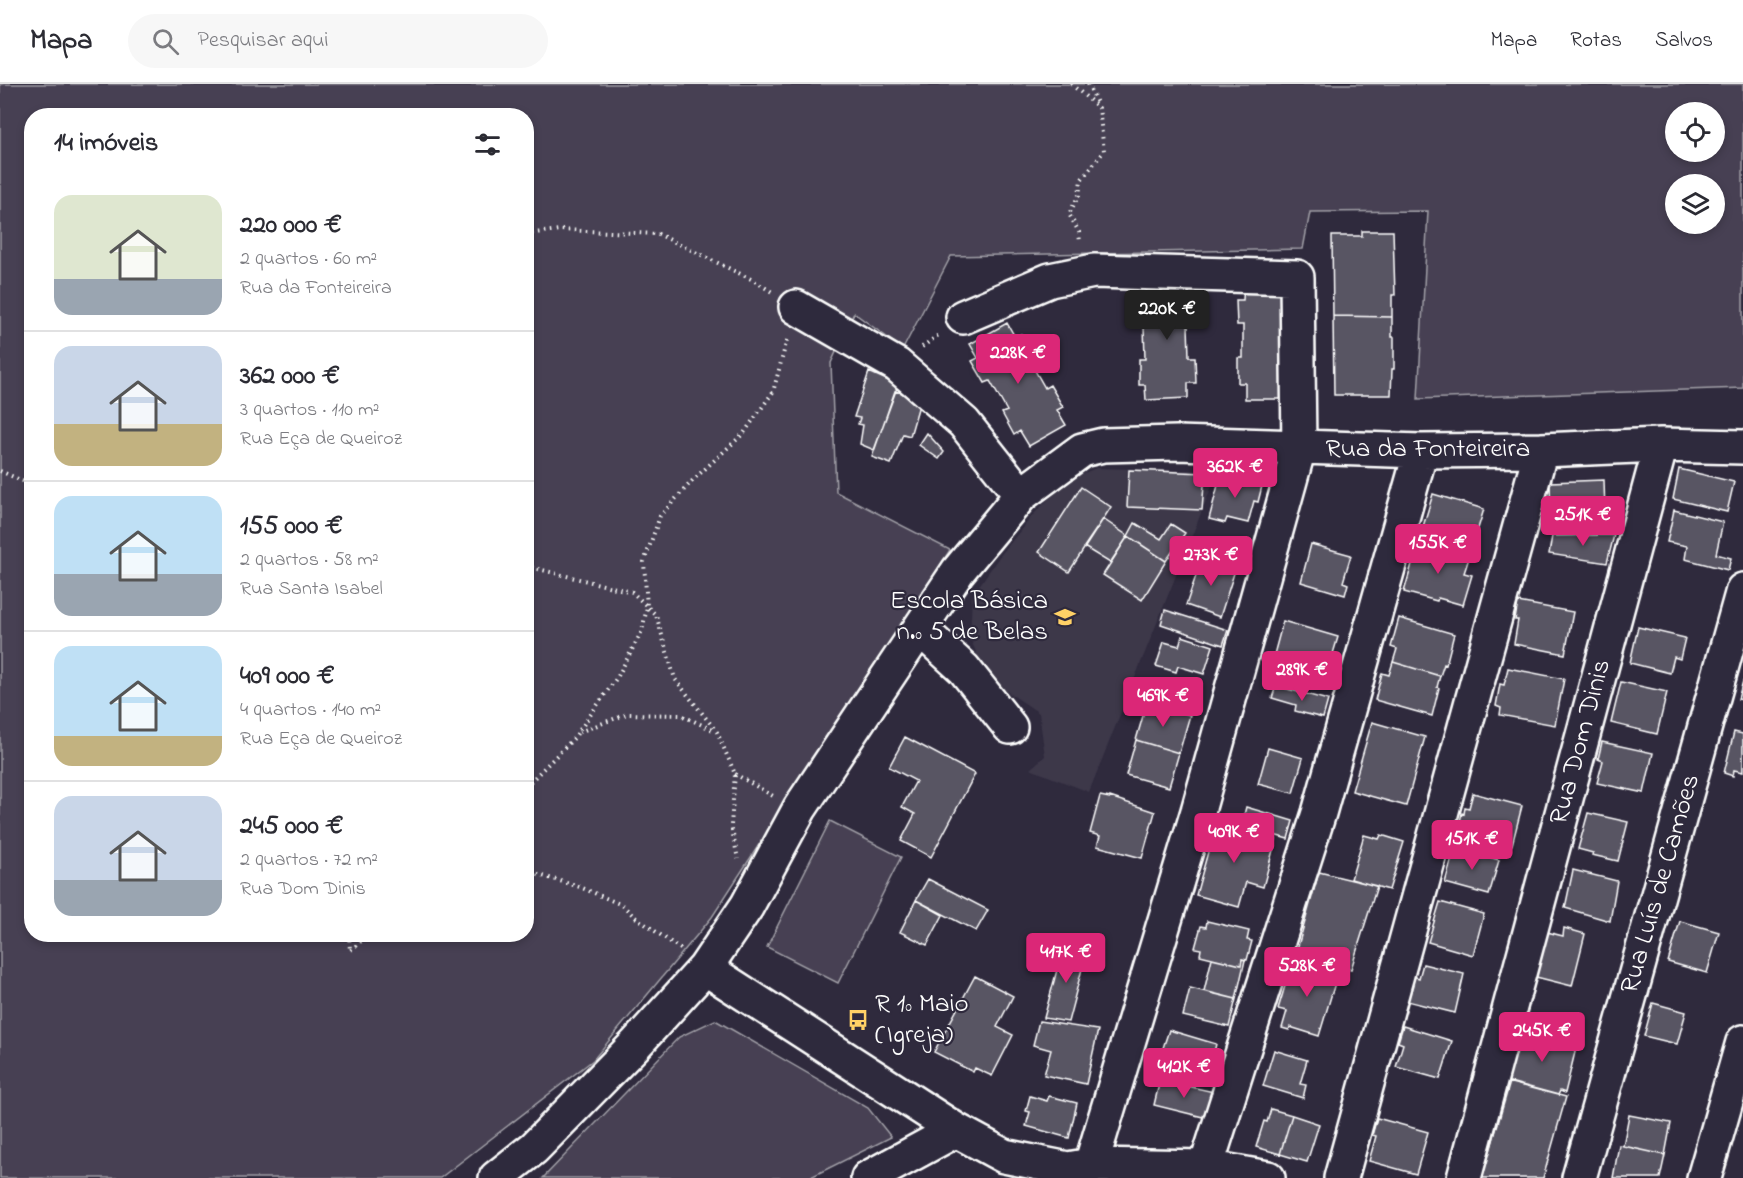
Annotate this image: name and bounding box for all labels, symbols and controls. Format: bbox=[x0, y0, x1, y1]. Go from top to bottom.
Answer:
search box bbox=[128, 14, 548, 68]
text: Mapa bbox=[30, 21, 92, 62]
icon: search bbox=[149, 25, 182, 58]
text: Pesquisar aqui bbox=[197, 25, 328, 57]
text: Mapa bbox=[1490, 26, 1537, 56]
text: Rotas bbox=[1570, 26, 1622, 56]
text: Salvos bbox=[1655, 26, 1713, 56]
map controls bbox=[1665, 102, 1725, 234]
button: locate bbox=[1665, 102, 1725, 162]
text: 14 imóveis bbox=[54, 125, 158, 163]
icon: filters bbox=[471, 128, 504, 161]
button: layers bbox=[1665, 174, 1725, 234]
text: 220 000 € bbox=[240, 207, 342, 245]
icon: home bbox=[102, 219, 174, 291]
text: 2 quartos · 60 m² bbox=[240, 245, 377, 274]
text: Rua da Fonteireira bbox=[240, 274, 392, 303]
pin: 220K € bbox=[1118, 290, 1216, 341]
text: 220K € bbox=[1138, 295, 1196, 324]
pin: 228K € bbox=[969, 334, 1067, 385]
text: 228K € bbox=[990, 339, 1046, 368]
text: 362 000 € bbox=[240, 358, 340, 396]
icon: home bbox=[102, 370, 174, 442]
text: 3 quartos · 110 m² bbox=[240, 396, 379, 425]
text: Rua Eça de Queiroz bbox=[240, 425, 402, 454]
street label: Rua da Fonteireira bbox=[1326, 430, 1530, 469]
pin: 362K € bbox=[1186, 448, 1284, 499]
text: 362K € bbox=[1207, 453, 1263, 482]
pin: 251K € bbox=[1534, 496, 1632, 547]
text: 251K € bbox=[1555, 501, 1611, 530]
text: 155 000 € bbox=[240, 508, 343, 546]
icon: home bbox=[102, 520, 174, 592]
pin: 155K € bbox=[1389, 524, 1487, 575]
text: 155K € bbox=[1409, 529, 1467, 558]
pin: 273K € bbox=[1162, 536, 1260, 587]
text: 273K € bbox=[1183, 541, 1239, 570]
text: 2 quartos · 58 m² bbox=[240, 546, 379, 575]
text: Rua Santa Isabel bbox=[240, 575, 383, 604]
place label: Escola Básica n.º 5 de Belas bbox=[890, 582, 1048, 652]
school or university icon: Escola Básica n.º 5 de Belas bbox=[1053, 605, 1077, 629]
pin: 289K € bbox=[1253, 651, 1351, 702]
street label: Rua Dom Dinis bbox=[1540, 655, 1622, 829]
text: 289K € bbox=[1276, 656, 1328, 685]
text: 409 000 € bbox=[240, 658, 335, 696]
icon: home bbox=[102, 670, 174, 742]
pin: 469K € bbox=[1114, 677, 1212, 728]
text: 469K € bbox=[1137, 682, 1189, 711]
text: 4 quartos · 140 m² bbox=[240, 696, 381, 725]
text: Rua Eça de Queiroz bbox=[240, 725, 402, 754]
street label: Rua Luís de Camões bbox=[1611, 770, 1711, 998]
text: 245 000 € bbox=[240, 808, 343, 846]
pin: 409K € bbox=[1185, 813, 1283, 864]
text: 409K € bbox=[1208, 818, 1260, 847]
icon: home bbox=[102, 820, 174, 892]
pin: 151K € bbox=[1423, 820, 1521, 871]
text: 151K € bbox=[1446, 825, 1498, 854]
text: 2 quartos · 72 m² bbox=[240, 846, 378, 875]
text: Rua Dom Dinis bbox=[240, 875, 366, 904]
pin: 417K € bbox=[1017, 933, 1115, 984]
text: 417K € bbox=[1040, 938, 1092, 967]
pin: 528K € bbox=[1258, 947, 1356, 998]
text: 528K € bbox=[1278, 952, 1336, 981]
place label: R 1º Maio (Igreja) bbox=[875, 985, 969, 1055]
bus stop icon: R 1º Maio (Igreja) bbox=[846, 1008, 870, 1032]
pin: 245K € bbox=[1493, 1012, 1591, 1063]
text: 245K € bbox=[1513, 1017, 1571, 1046]
pin: 412K € bbox=[1135, 1048, 1233, 1099]
text: 412K € bbox=[1157, 1053, 1211, 1082]

